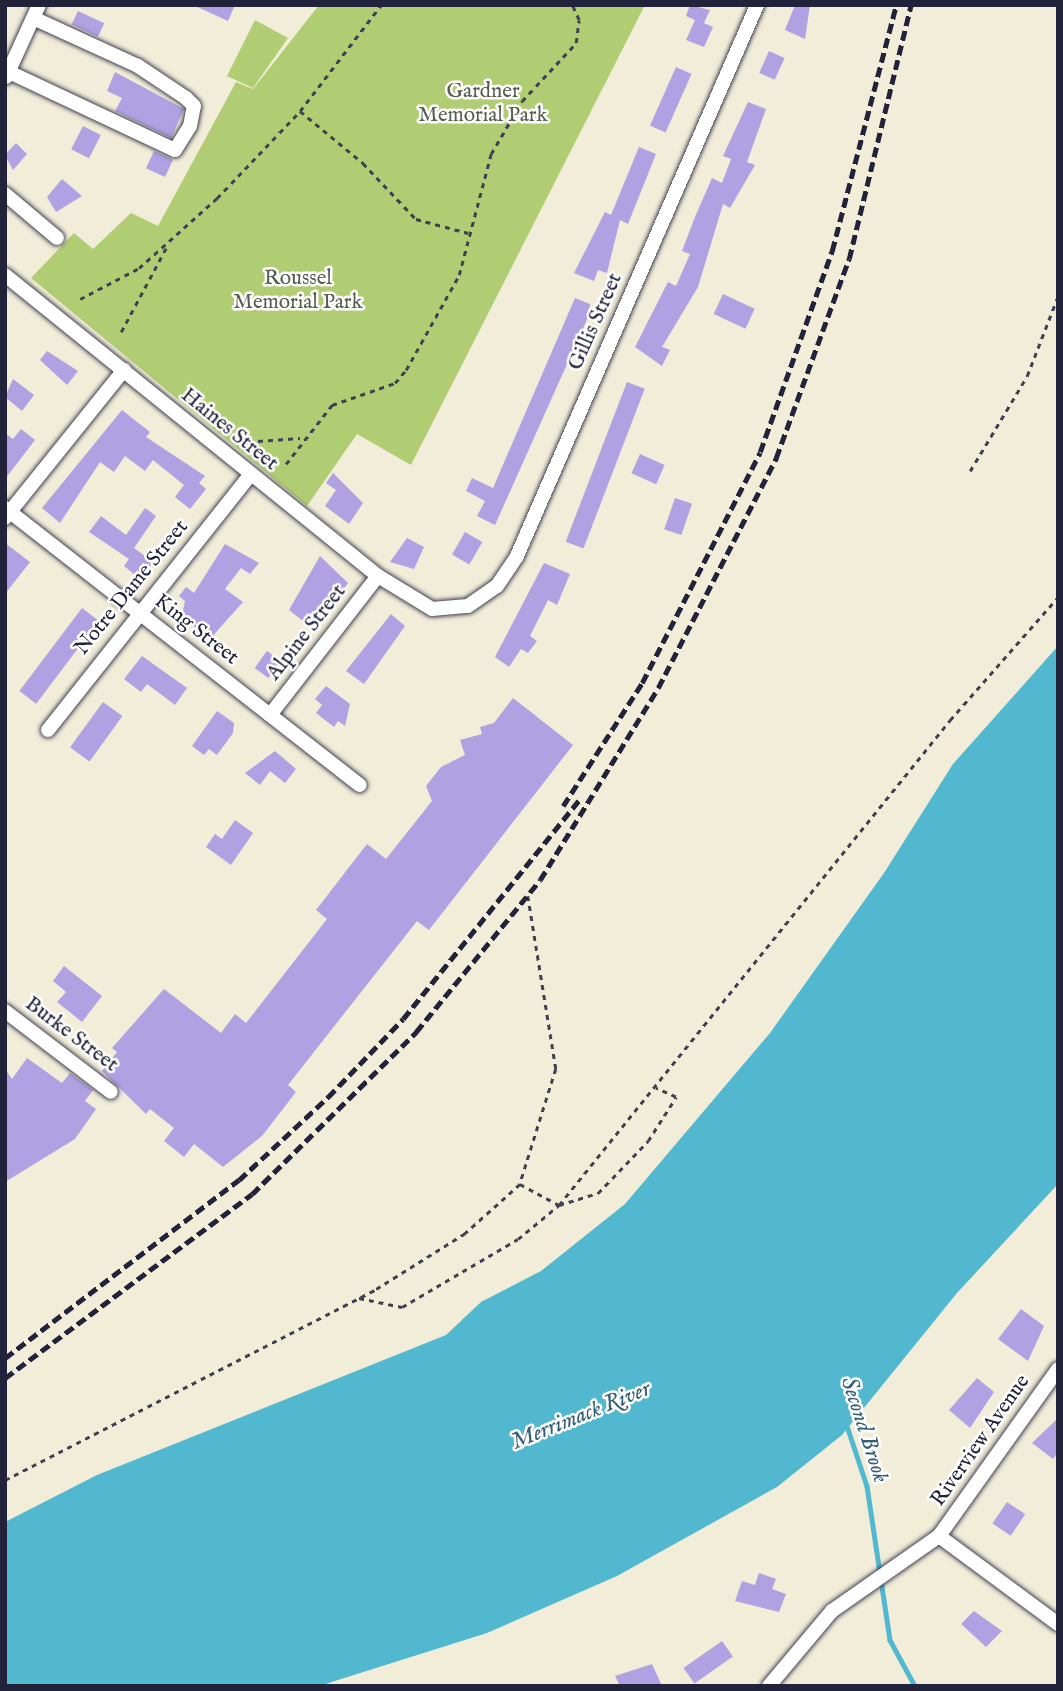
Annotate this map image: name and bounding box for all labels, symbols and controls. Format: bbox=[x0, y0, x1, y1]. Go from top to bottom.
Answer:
park label: Gardner Memorial Park bbox=[418, 79, 548, 129]
park label: Roussel Memorial Park bbox=[233, 266, 363, 316]
street label: Gillis Street bbox=[563, 270, 629, 374]
street label: Haines Street bbox=[175, 383, 283, 477]
street label: Notre Dame Street bbox=[70, 515, 194, 661]
street label: Alpine Street bbox=[262, 580, 352, 686]
street label: King Street bbox=[149, 589, 243, 671]
street label: Burke Street bbox=[20, 992, 122, 1078]
street label: Riverview Avenue bbox=[926, 1370, 1036, 1512]
water label: Second Brook bbox=[834, 1374, 894, 1486]
water label: Merrimack River bbox=[507, 1376, 655, 1456]

